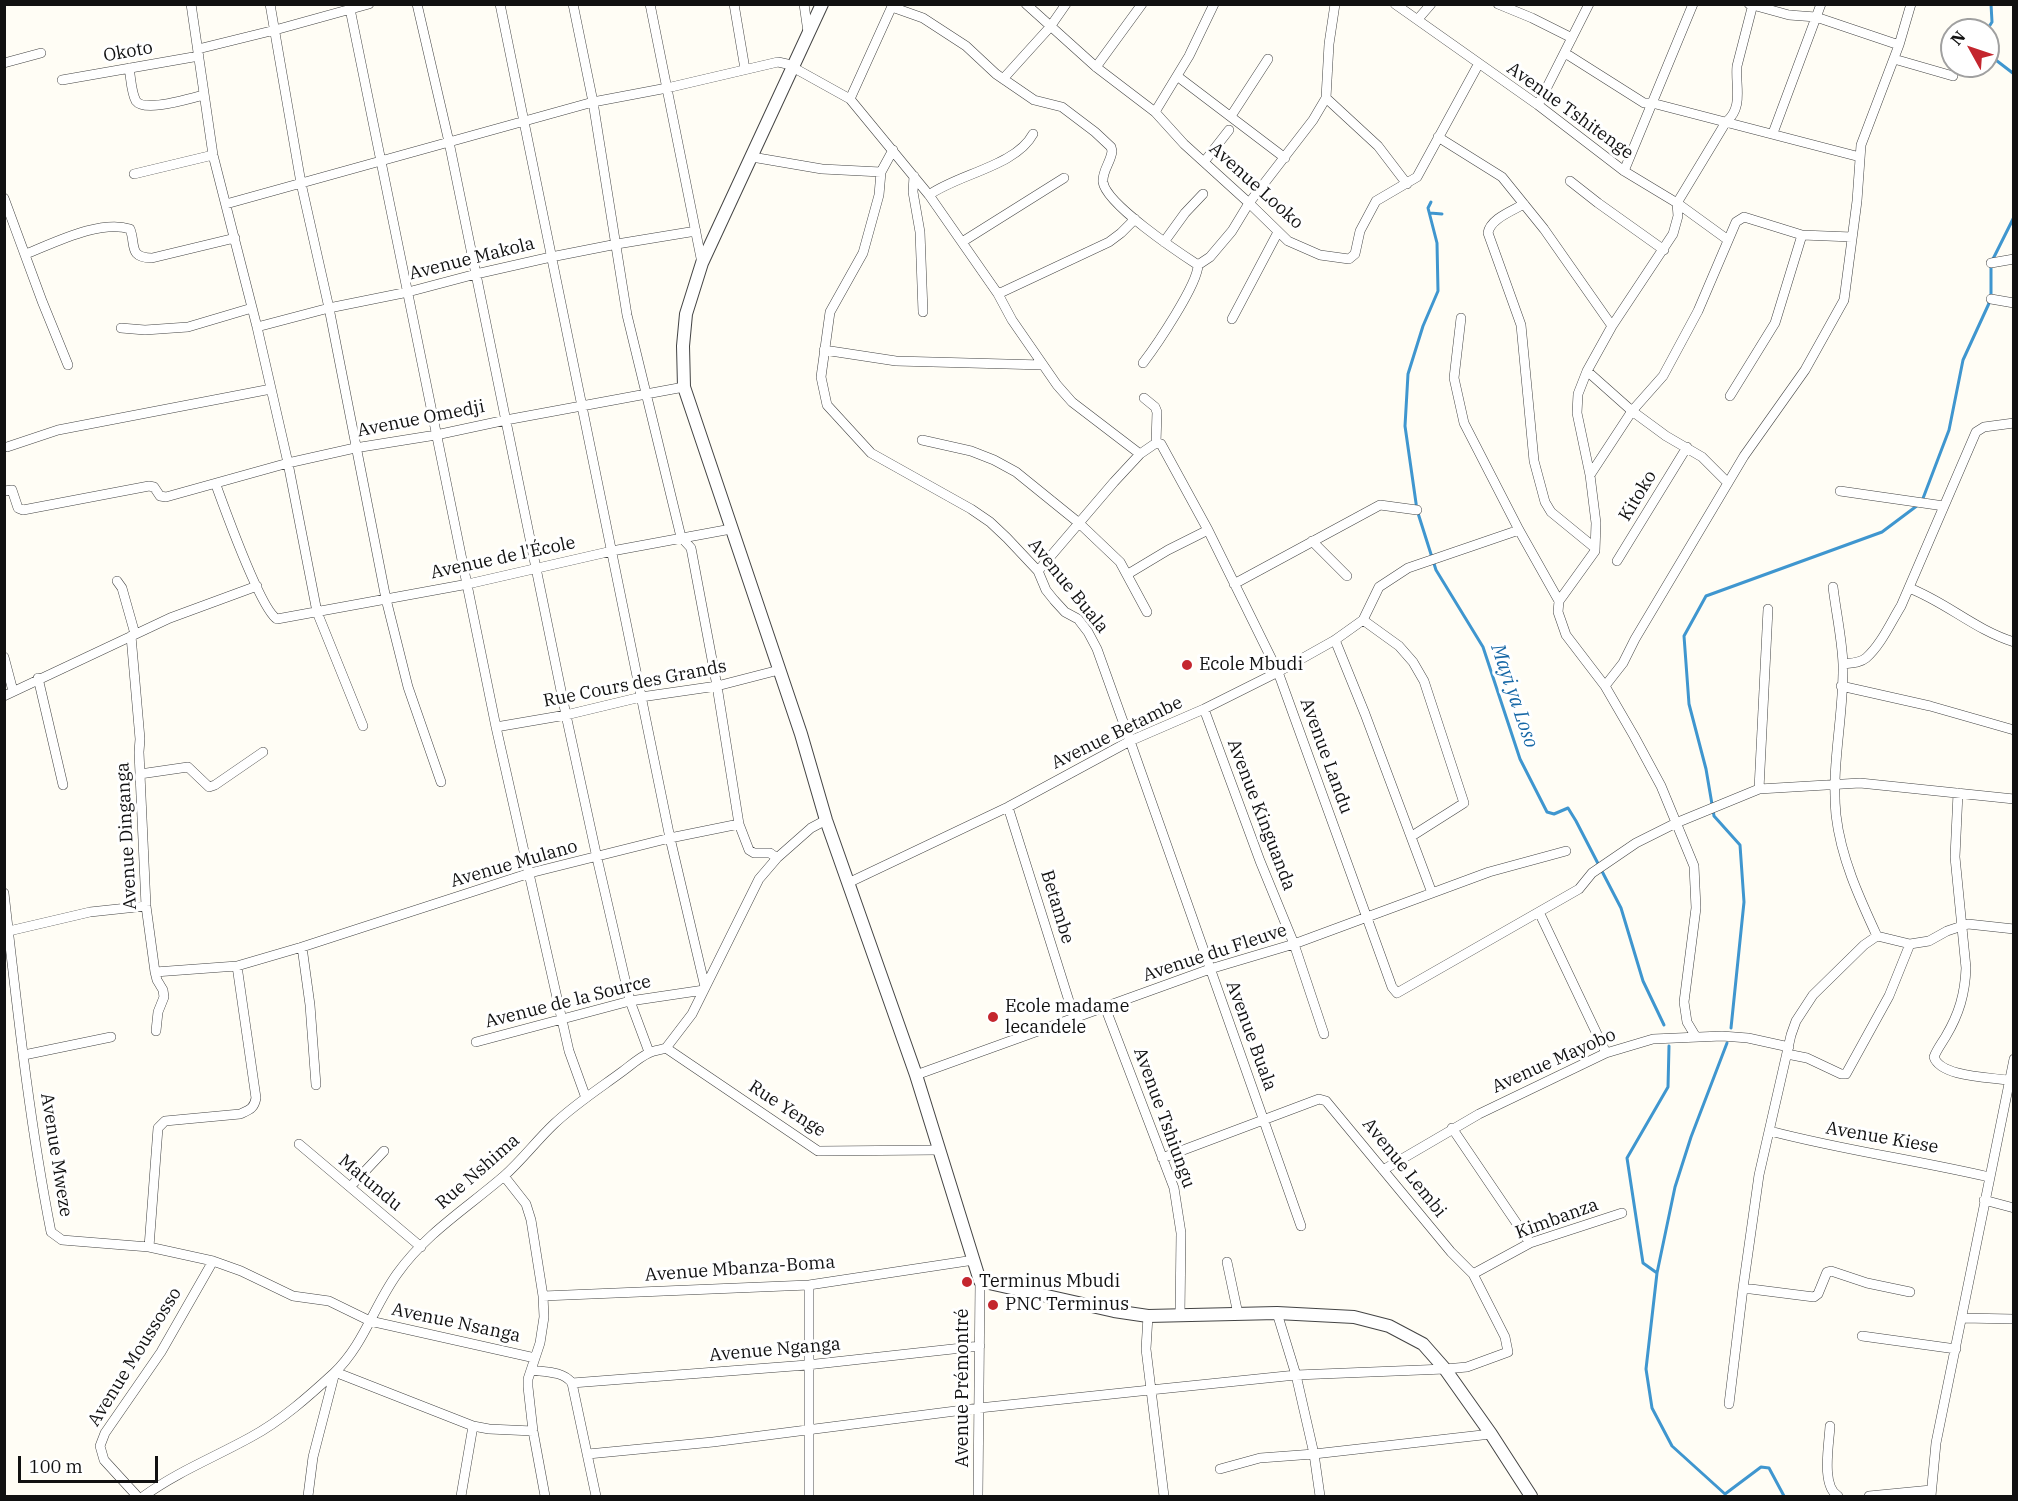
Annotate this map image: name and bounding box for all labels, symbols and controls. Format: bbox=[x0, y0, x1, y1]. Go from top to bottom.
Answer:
north arrow bbox=[1940, 18, 2000, 78]
text: N bbox=[1946, 26, 1969, 49]
street label: Okoto bbox=[102, 37, 154, 67]
street label: Avenue Tshitenge bbox=[1503, 58, 1637, 164]
street label: Avenue Looko bbox=[1205, 138, 1307, 234]
street label: Avenue Makola bbox=[407, 233, 537, 285]
street label: Avenue Omedji bbox=[355, 396, 487, 442]
street label: Kitoko bbox=[1615, 467, 1661, 525]
street label: Avenue de l'École bbox=[429, 532, 577, 584]
street label: Avenue Buala bbox=[1023, 534, 1113, 638]
water label: Mayi ya Loso bbox=[1485, 641, 1543, 751]
place label: Ecole Mbudi bbox=[1199, 654, 1303, 676]
street label: Rue Cours des Grands bbox=[542, 656, 728, 712]
marker: Ecole Mbudi bbox=[1180, 658, 1194, 672]
street label: Avenue Betambe bbox=[1048, 692, 1186, 774]
street label: Avenue Landu bbox=[1295, 695, 1357, 817]
street label: Avenue Kinguanda bbox=[1222, 736, 1300, 894]
street label: Avenue Dinganga bbox=[112, 762, 142, 910]
street label: Avenue Mulano bbox=[448, 836, 580, 892]
street label: Betambe bbox=[1036, 868, 1078, 946]
street label: Avenue du Fleuve bbox=[1140, 920, 1290, 986]
street label: Avenue de la Source bbox=[483, 971, 653, 1033]
street label: Avenue Buala bbox=[1221, 978, 1281, 1094]
place label: Ecole madame lecandele bbox=[1005, 996, 1129, 1038]
marker: Ecole madame lecandele bbox=[986, 1010, 1000, 1024]
street label: Avenue Mayobo bbox=[1489, 1024, 1619, 1098]
street label: Avenue Tshiungu bbox=[1129, 1045, 1199, 1191]
street label: Rue Yenge bbox=[744, 1076, 830, 1142]
street label: Avenue Mweze bbox=[36, 1091, 76, 1219]
street label: Avenue Lembi bbox=[1357, 1114, 1451, 1222]
street label: Avenue Kiese bbox=[1824, 1117, 1940, 1159]
street label: Rue Nshima bbox=[432, 1130, 524, 1214]
street label: Matundu bbox=[334, 1150, 406, 1216]
street label: Kimbanza bbox=[1513, 1194, 1601, 1244]
street label: Avenue Mbanza-Boma bbox=[644, 1252, 836, 1286]
place label: Terminus Mbudi bbox=[979, 1271, 1120, 1293]
marker: Terminus Mbudi bbox=[960, 1275, 974, 1289]
street label: Avenue Moussosso bbox=[84, 1284, 186, 1430]
place label: PNC Terminus bbox=[1005, 1294, 1129, 1316]
marker: PNC Terminus bbox=[986, 1298, 1000, 1312]
street label: Avenue Nsanga bbox=[390, 1299, 522, 1347]
street label: Avenue Prémontré bbox=[952, 1309, 974, 1467]
street label: Avenue Nganga bbox=[708, 1333, 842, 1367]
scale bar bbox=[21, 1444, 160, 1482]
text: 100 m bbox=[29, 1455, 83, 1478]

